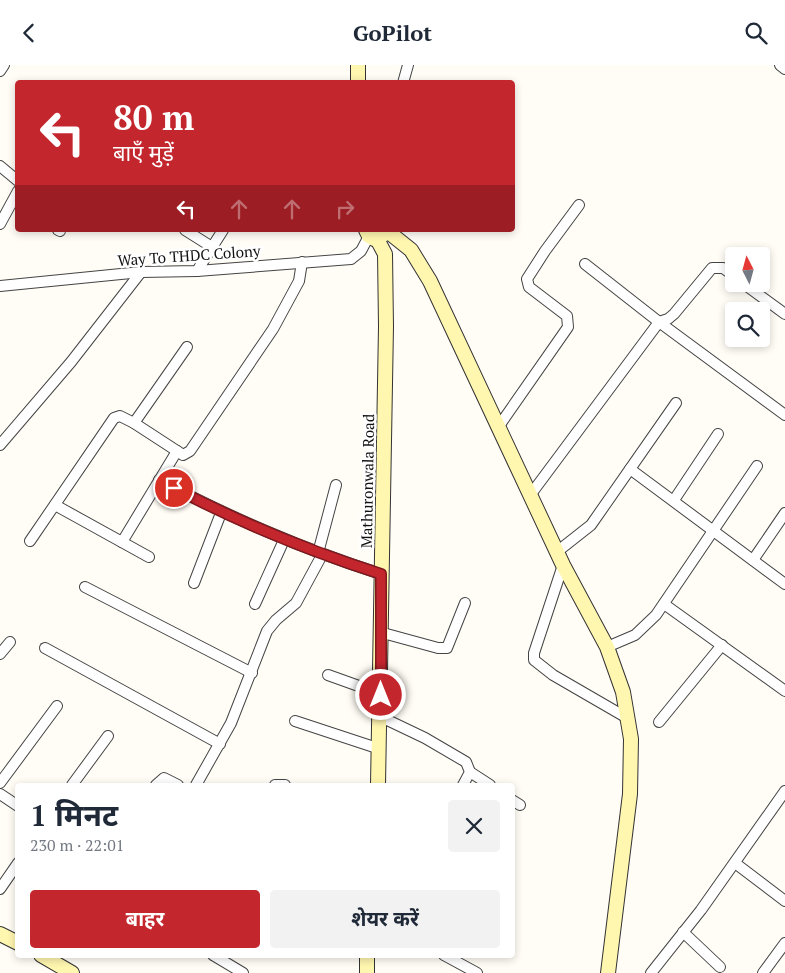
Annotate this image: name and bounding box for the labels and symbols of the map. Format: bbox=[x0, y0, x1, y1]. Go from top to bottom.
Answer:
street label: Way To THDC Colony bbox=[117, 240, 262, 270]
north arrow bbox=[725, 247, 770, 293]
street label: Mathuronwala Road bbox=[356, 414, 378, 548]
pin bbox=[153, 467, 195, 509]
position arrow bbox=[354, 668, 406, 720]

